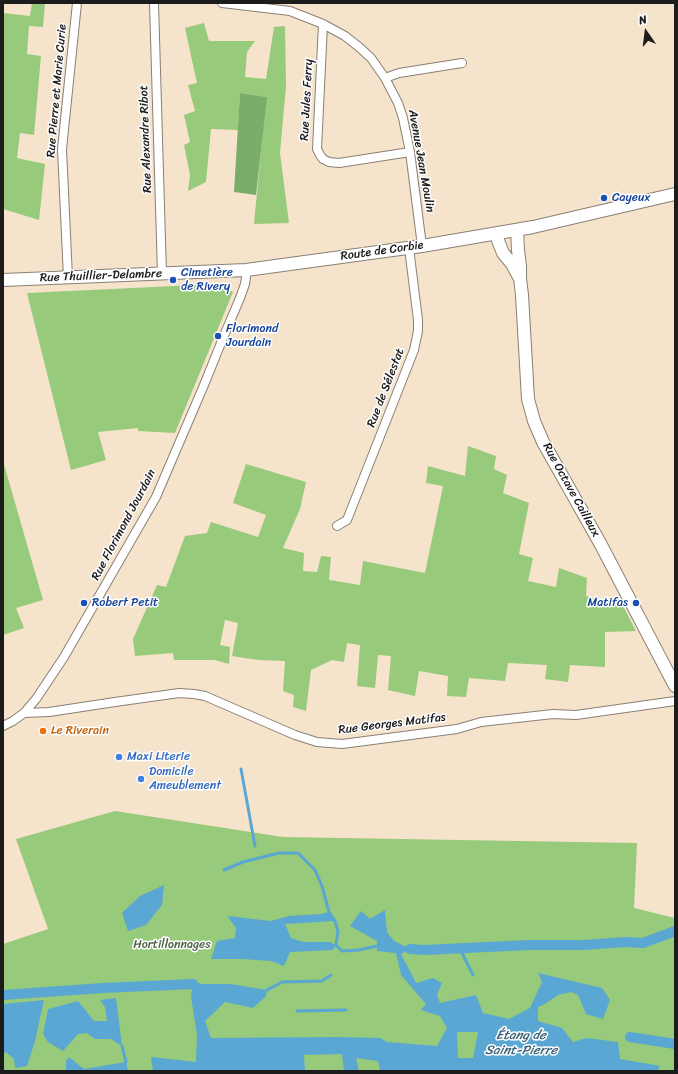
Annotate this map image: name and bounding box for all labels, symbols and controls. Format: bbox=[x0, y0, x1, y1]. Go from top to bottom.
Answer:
text: N bbox=[637, 10, 649, 30]
north arrow bbox=[626, 12, 666, 52]
street label: Rue Pierre et Marie Curie bbox=[44, 24, 70, 158]
street label: Rue Jules Ferry bbox=[298, 59, 316, 141]
street label: Rue Alexandre Ribot bbox=[137, 85, 155, 193]
street label: Avenue Jean Moulin bbox=[405, 108, 437, 214]
place label: Cayeux bbox=[612, 191, 650, 205]
marker: Cayeux bbox=[599, 193, 609, 203]
street label: Route de Corbie bbox=[340, 238, 424, 264]
place label: Cimetière de Rivery bbox=[181, 266, 233, 294]
street label: Rue Thuillier-Delambre bbox=[40, 267, 162, 285]
marker: Cimetière de Rivery bbox=[168, 275, 178, 285]
place label: Florimond Jourdain bbox=[226, 322, 278, 350]
marker: Florimond Jourdain bbox=[213, 331, 223, 341]
street label: Rue de Sélestat bbox=[364, 346, 408, 430]
street label: Rue Octave Cailleux bbox=[539, 441, 603, 539]
street label: Rue Florimond Jourdain bbox=[89, 467, 159, 583]
place label: Robert Petit bbox=[92, 596, 158, 610]
place label: Matifas bbox=[587, 596, 628, 610]
marker: Robert Petit bbox=[79, 598, 89, 608]
marker: Matifas bbox=[631, 598, 641, 608]
street label: Rue Georges Matifas bbox=[337, 710, 447, 738]
place label: Le Riverain bbox=[51, 724, 109, 738]
marker: Le Riverain bbox=[38, 726, 48, 736]
place label: Maxi Literie bbox=[127, 750, 190, 764]
marker: Maxi Literie bbox=[114, 752, 124, 762]
place label: Domicile Ameublement bbox=[149, 765, 221, 793]
marker: Domicile Ameublement bbox=[136, 774, 146, 784]
park label: Hortillonnages bbox=[133, 938, 211, 952]
water label: Étang de Saint-Pierre bbox=[485, 1028, 557, 1059]

